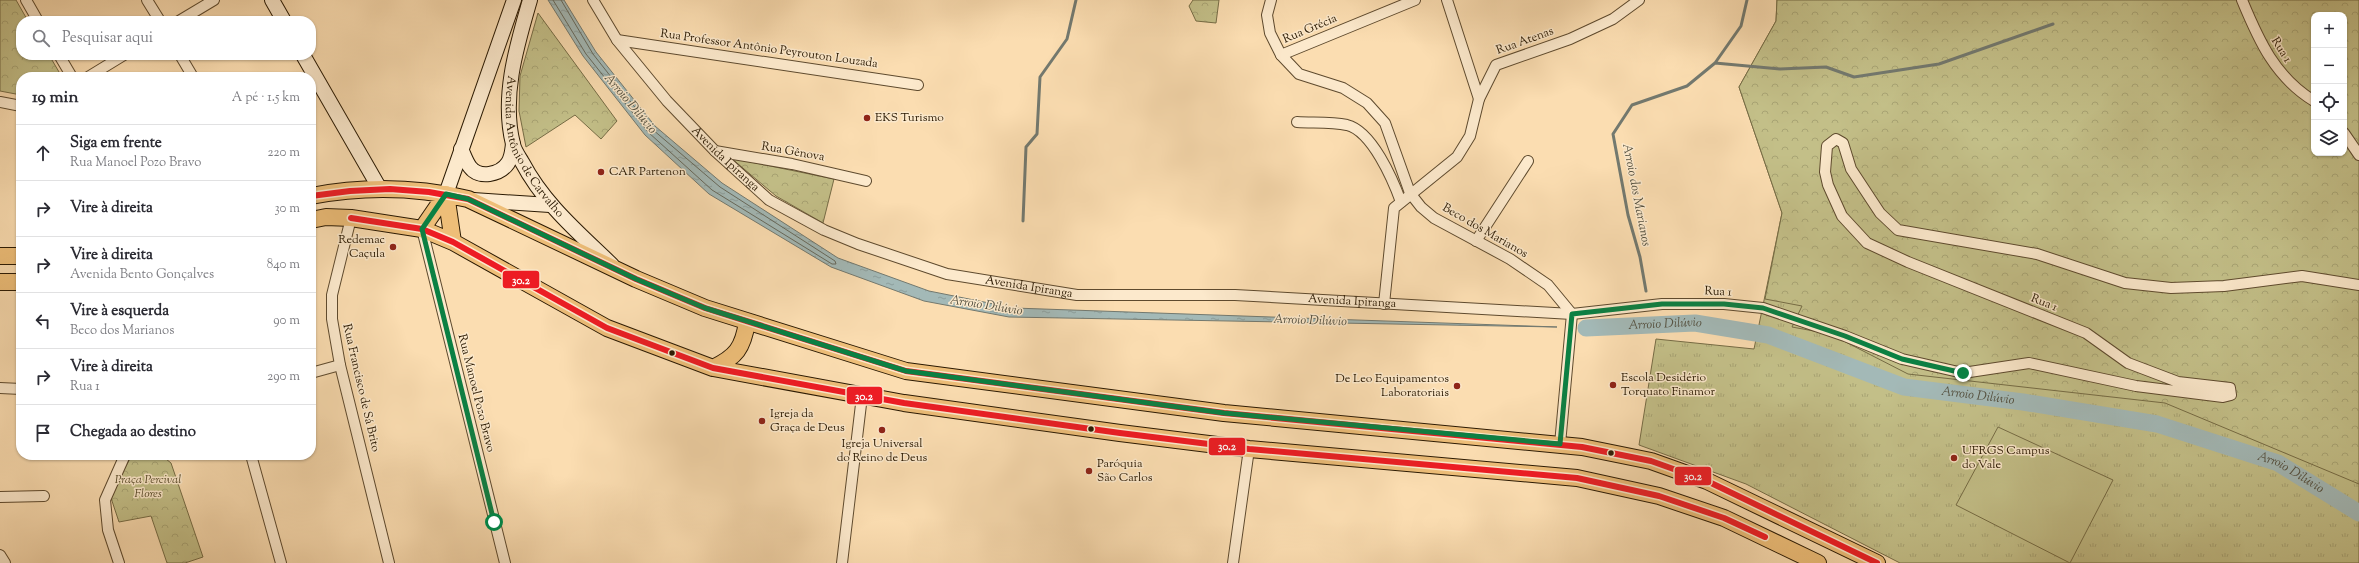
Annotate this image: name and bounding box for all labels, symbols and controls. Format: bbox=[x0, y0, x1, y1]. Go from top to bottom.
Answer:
street label: Rua Grécia bbox=[1280, 9, 1340, 49]
map controls bbox=[2311, 12, 2347, 156]
button: + bbox=[2311, 12, 2347, 48]
search box bbox=[16, 16, 316, 60]
street label: Rua Atenas bbox=[1494, 22, 1556, 60]
street label: Rua Professor Antônio Peyrouton Louzada bbox=[659, 25, 879, 73]
icon: search bbox=[30, 27, 52, 49]
text: Pesquisar aqui bbox=[62, 28, 153, 49]
street label: Rua 1 bbox=[2266, 34, 2296, 66]
button: − bbox=[2311, 48, 2347, 84]
water label: Arroio Dilúvio bbox=[599, 70, 661, 138]
street label: Avenida Antônio de Carvalho bbox=[500, 75, 568, 222]
button: locate bbox=[2311, 84, 2347, 120]
text: 19 min bbox=[32, 86, 78, 110]
text: A pé · 1.5 km bbox=[232, 89, 300, 107]
place label: EKS Turismo bbox=[875, 109, 944, 127]
marker: EKS Turismo bbox=[862, 113, 872, 123]
button: layers bbox=[2311, 120, 2347, 156]
street label: Avenida Ipiranga bbox=[687, 122, 764, 197]
text: Siga em frente bbox=[70, 133, 162, 154]
street label: Rua Gênova bbox=[760, 138, 826, 166]
icon: ahead bbox=[32, 142, 54, 164]
water label: Arroio dos Marianos bbox=[1617, 142, 1655, 248]
text: 220 m bbox=[267, 144, 300, 162]
text: Rua Manoel Pozo Bravo bbox=[70, 154, 201, 172]
place label: CAR Partenon bbox=[609, 163, 686, 181]
marker: CAR Partenon bbox=[596, 167, 606, 177]
icon: right bbox=[32, 198, 54, 220]
text: Vire à direita bbox=[70, 198, 153, 219]
street label: Beco dos Marianos bbox=[1439, 199, 1531, 263]
text: 30 m bbox=[274, 200, 300, 218]
place label: Redemac Caçula bbox=[338, 231, 386, 263]
marker: Redemac Caçula bbox=[388, 242, 398, 252]
text: Vire à direita bbox=[70, 245, 153, 266]
icon: right bbox=[32, 254, 54, 276]
text: 840 m bbox=[267, 256, 300, 274]
text: Avenida Bento Gonçalves bbox=[70, 266, 214, 284]
line badge: 30.2 bbox=[502, 270, 540, 289]
street label: Avenida Ipiranga bbox=[984, 271, 1074, 303]
text: 30.2 bbox=[512, 273, 531, 289]
street label: Rua 1 bbox=[1704, 282, 1732, 302]
street label: Avenida Ipiranga bbox=[1307, 290, 1397, 313]
street label: Rua 1 bbox=[2028, 290, 2060, 316]
water label: Arroio Dilúvio bbox=[948, 291, 1024, 321]
text: Vire à esquerda bbox=[70, 301, 169, 322]
icon: left bbox=[32, 310, 54, 332]
water label: Arroio Dilúvio bbox=[1273, 311, 1347, 331]
text: 90 m bbox=[273, 312, 300, 330]
water label: Arroio Dilúvio bbox=[1628, 314, 1703, 335]
text: Beco dos Marianos bbox=[70, 322, 174, 340]
street label: Rua Francisco de Sá Brito bbox=[337, 322, 385, 454]
street label: Rua Manoel Pozo Bravo bbox=[453, 332, 499, 454]
unlabelled marker bbox=[667, 348, 677, 358]
text: Vire à direita bbox=[70, 357, 153, 378]
route end bbox=[1954, 364, 1972, 382]
icon: right bbox=[32, 366, 54, 388]
text: 290 m bbox=[267, 368, 300, 386]
place label: Escola Desidério Torquato Finamor bbox=[1621, 369, 1715, 401]
place label: De Leo Equipamentos Laboratoriais bbox=[1335, 370, 1449, 402]
text: Rua 1 bbox=[70, 378, 100, 396]
marker: Escola Desidério Torquato Finamor bbox=[1608, 380, 1618, 390]
marker: De Leo Equipamentos Laboratoriais bbox=[1452, 381, 1462, 391]
water label: Arroio Dilúvio bbox=[1940, 383, 2016, 410]
line badge: 30.2 bbox=[846, 386, 883, 405]
text: 30.2 bbox=[855, 389, 874, 405]
place label: Igreja da Graça de Deus bbox=[770, 405, 845, 437]
marker: Igreja da Graça de Deus bbox=[757, 416, 767, 426]
icon: arrive bbox=[32, 422, 54, 444]
text: Chegada ao destino bbox=[70, 422, 196, 443]
unlabelled marker bbox=[1086, 424, 1096, 434]
marker: Igreja Universal do Reino de Deus bbox=[877, 425, 887, 435]
place label: Igreja Universal do Reino de Deus bbox=[837, 435, 928, 467]
line badge: 30.2 bbox=[1208, 437, 1246, 456]
text: 30.2 bbox=[1218, 439, 1237, 455]
place label: UFRGS Campus do Vale bbox=[1962, 442, 2050, 474]
unlabelled marker bbox=[1606, 448, 1616, 458]
water label: Arroio Dilúvio bbox=[2255, 448, 2327, 498]
marker: UFRGS Campus do Vale bbox=[1949, 453, 1959, 463]
place label: Paróquia São Carlos bbox=[1097, 455, 1153, 487]
marker: Paróquia São Carlos bbox=[1084, 466, 1094, 476]
line badge: 30.2 bbox=[1674, 466, 1712, 486]
text: 30.2 bbox=[1684, 469, 1703, 485]
park label: Praça Percival Flores bbox=[115, 471, 181, 503]
route start bbox=[485, 513, 503, 531]

